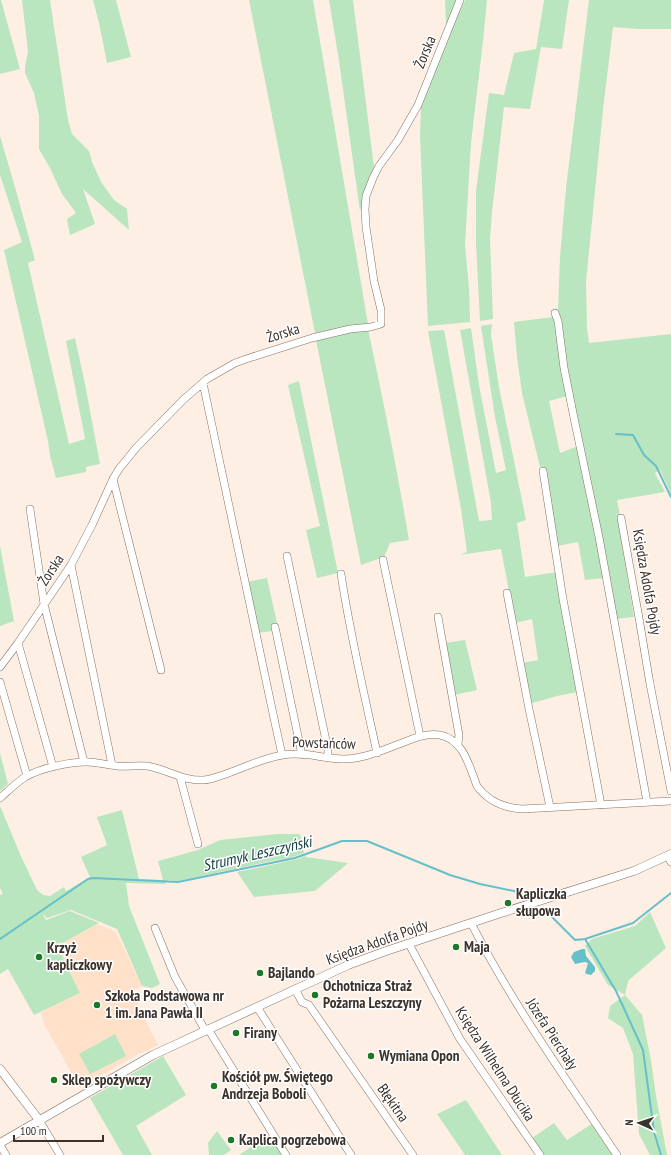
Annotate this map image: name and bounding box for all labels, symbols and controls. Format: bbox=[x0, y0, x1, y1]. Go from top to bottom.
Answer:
street label: Żorska bbox=[409, 33, 440, 71]
street label: Żorska bbox=[264, 319, 302, 347]
street label: Księdza Adolfa Pojdy bbox=[629, 528, 666, 637]
street label: Żorska bbox=[33, 551, 68, 589]
street label: Powstańców bbox=[292, 732, 356, 753]
water label: Strumyk Leszczyński bbox=[201, 830, 316, 875]
place label: Kapliczka słupowa bbox=[516, 884, 567, 920]
marker: Kapliczka słupowa bbox=[503, 898, 513, 908]
street label: Księdza Adolfa Pojdy bbox=[323, 914, 431, 969]
place label: Maja bbox=[464, 937, 490, 956]
place label: Krzyż kapliczkowy bbox=[47, 938, 113, 974]
marker: Maja bbox=[451, 942, 461, 952]
marker: Krzyż kapliczkowy bbox=[34, 952, 44, 962]
place label: Bajlando bbox=[268, 963, 315, 982]
marker: Bajlando bbox=[255, 968, 265, 978]
place label: Ochotnicza Straż Pożarna Leszczyny bbox=[323, 976, 423, 1012]
place label: Szkoła Podstawowa nr 1 im. Jana Pawła II bbox=[105, 986, 224, 1022]
marker: Ochotnicza Straż Pożarna Leszczyny bbox=[310, 990, 320, 1000]
street label: Józefa Pierchały bbox=[522, 993, 583, 1073]
marker: Szkoła Podstawowa nr 1 im. Jana Pawła II bbox=[92, 1000, 102, 1010]
street label: Księdza Wilhelma Dłucika bbox=[451, 1003, 540, 1125]
place label: Firany bbox=[244, 1023, 278, 1042]
marker: Firany bbox=[231, 1028, 241, 1038]
place label: Wymiana Opon bbox=[378, 1046, 460, 1065]
marker: Wymiana Opon bbox=[366, 1051, 376, 1061]
place label: Kościół pw. Świętego Andrzeja Boboli bbox=[221, 1067, 333, 1103]
place label: Sklep spożywczy bbox=[62, 1070, 152, 1089]
marker: Sklep spożywczy bbox=[49, 1075, 59, 1085]
street label: Błękitna bbox=[373, 1080, 413, 1126]
marker: Kościół pw. Świętego Andrzeja Boboli bbox=[209, 1081, 219, 1091]
north arrow bbox=[619, 1103, 659, 1143]
scale bar bbox=[14, 1117, 103, 1143]
text: N bbox=[622, 1119, 636, 1126]
text: 100 m bbox=[20, 1123, 47, 1138]
place label: Kaplica pogrzebowa bbox=[239, 1130, 346, 1149]
marker: Kaplica pogrzebowa bbox=[226, 1135, 236, 1145]

